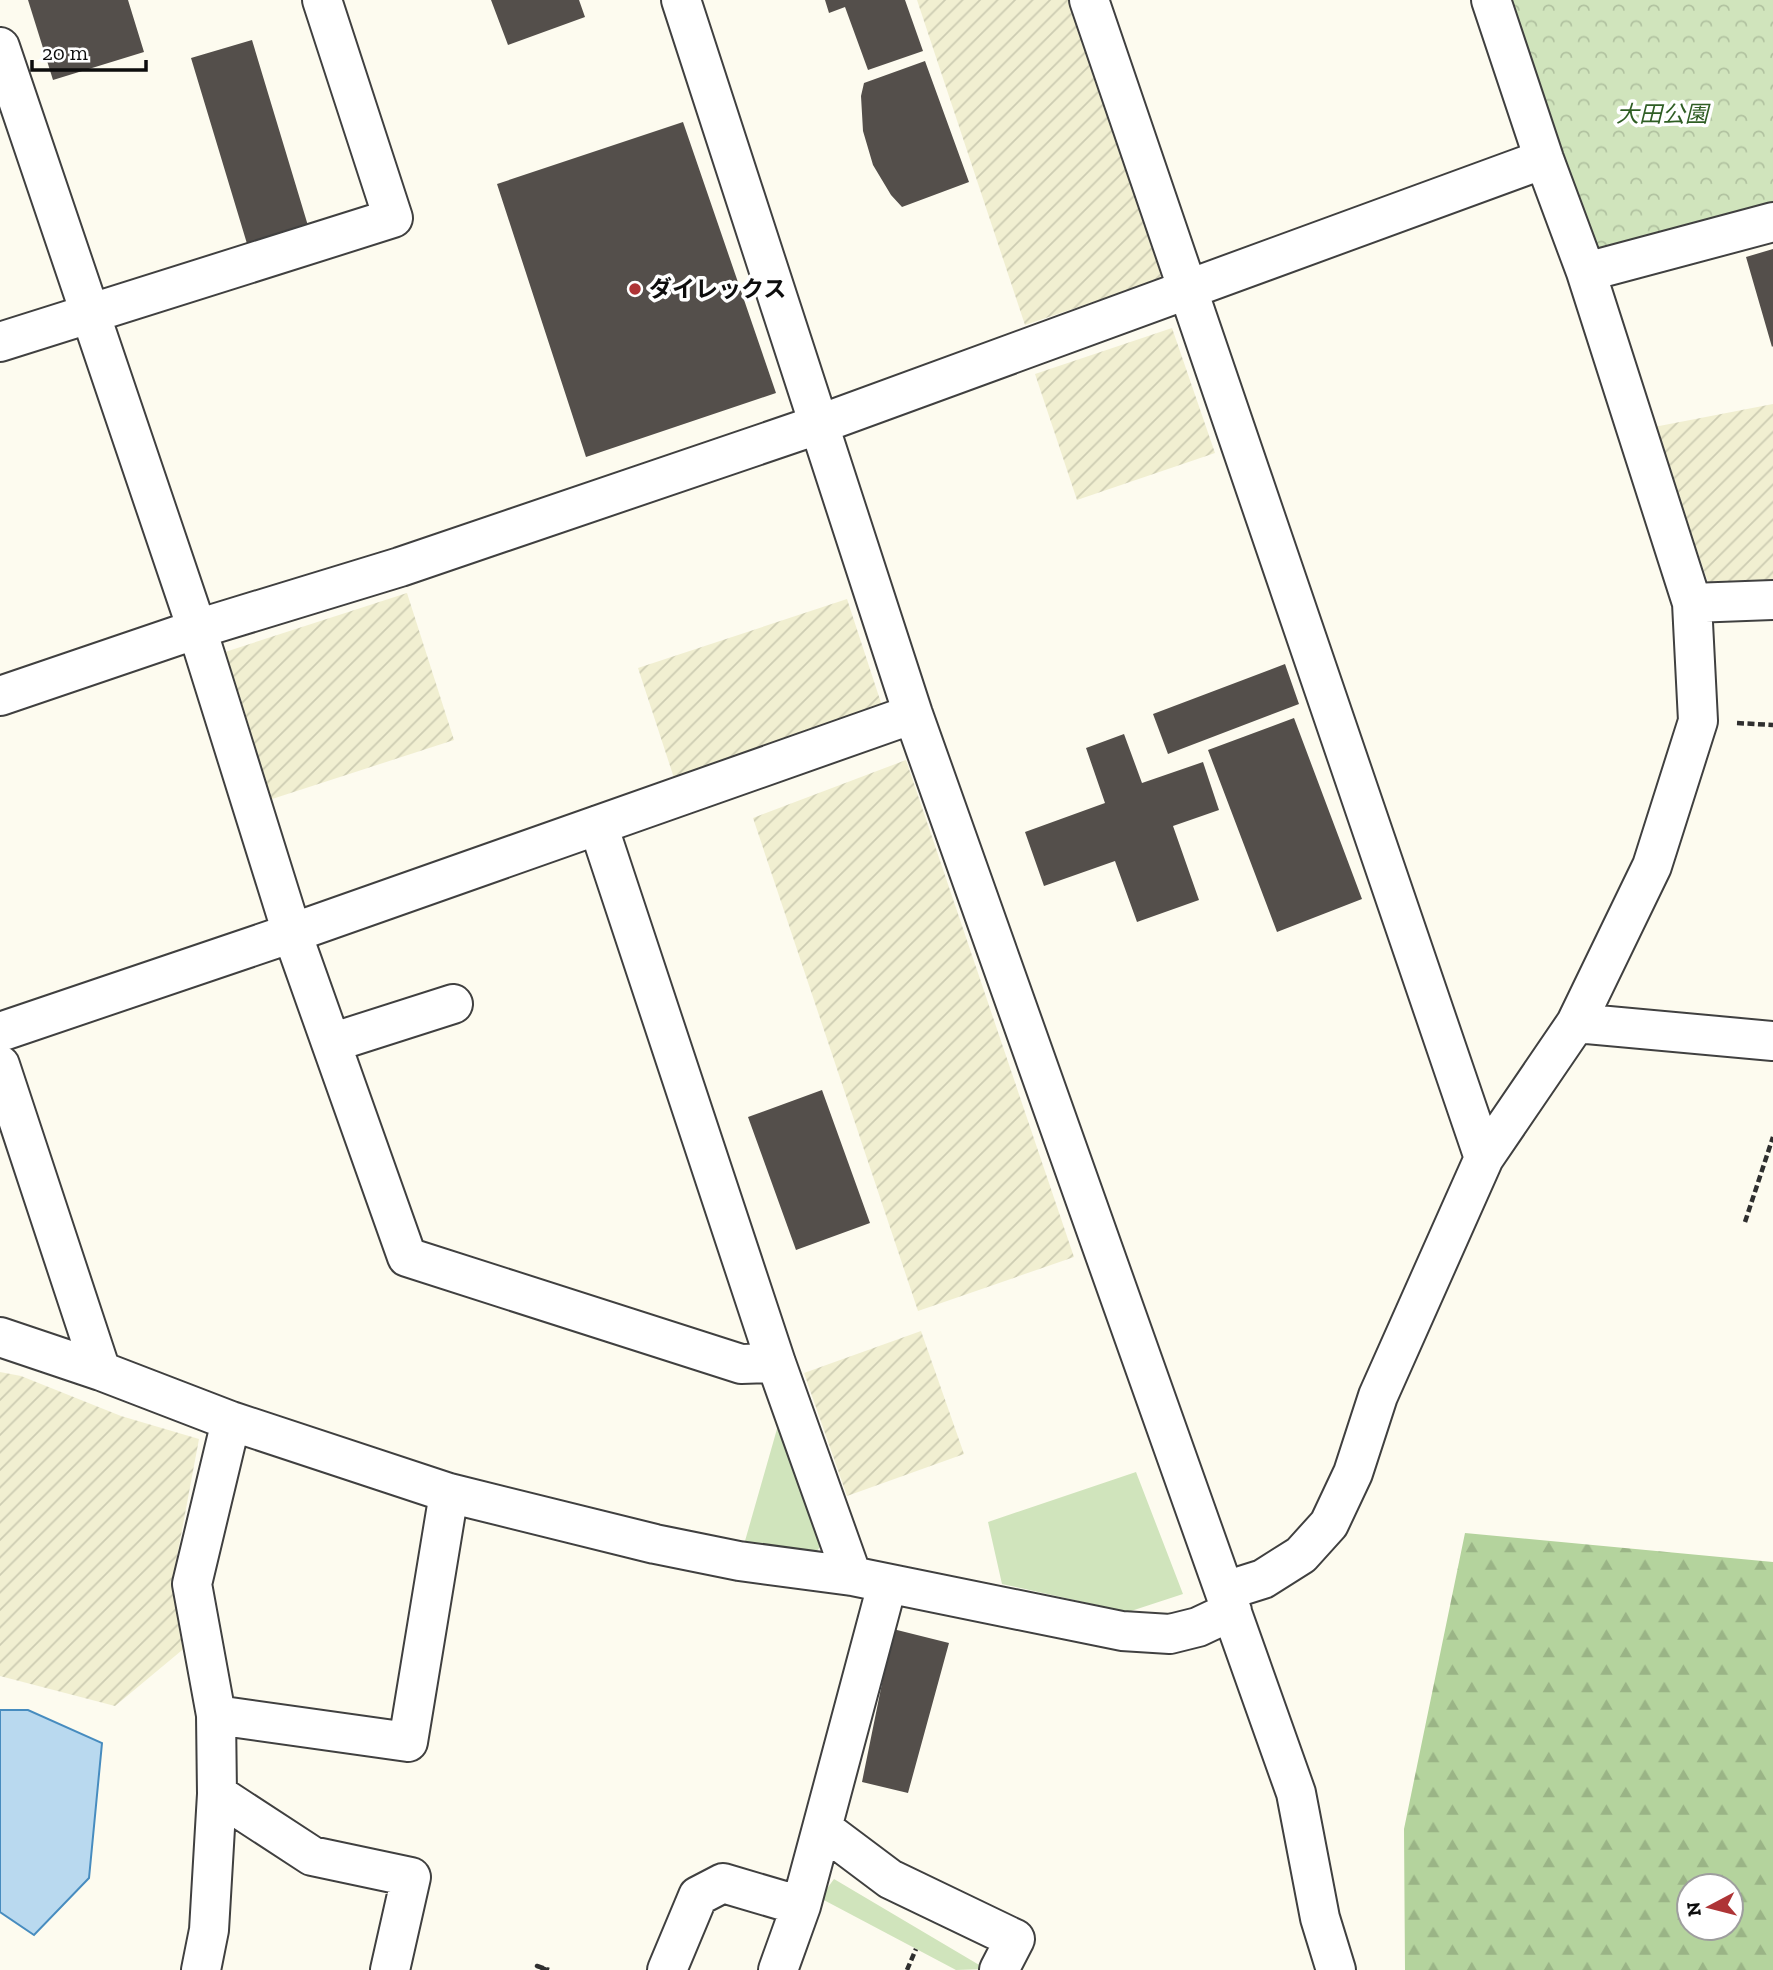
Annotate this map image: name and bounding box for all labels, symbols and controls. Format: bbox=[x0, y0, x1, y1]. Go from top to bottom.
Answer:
scale bar bbox=[32, 28, 145, 72]
text: 20 m bbox=[42, 40, 88, 65]
park label: 大田公園 bbox=[1616, 100, 1711, 128]
place label: ダイレックス bbox=[649, 275, 786, 303]
marker: ダイレックス bbox=[627, 281, 643, 297]
north arrow bbox=[1675, 1872, 1745, 1942]
text: N bbox=[1681, 1900, 1706, 1918]

